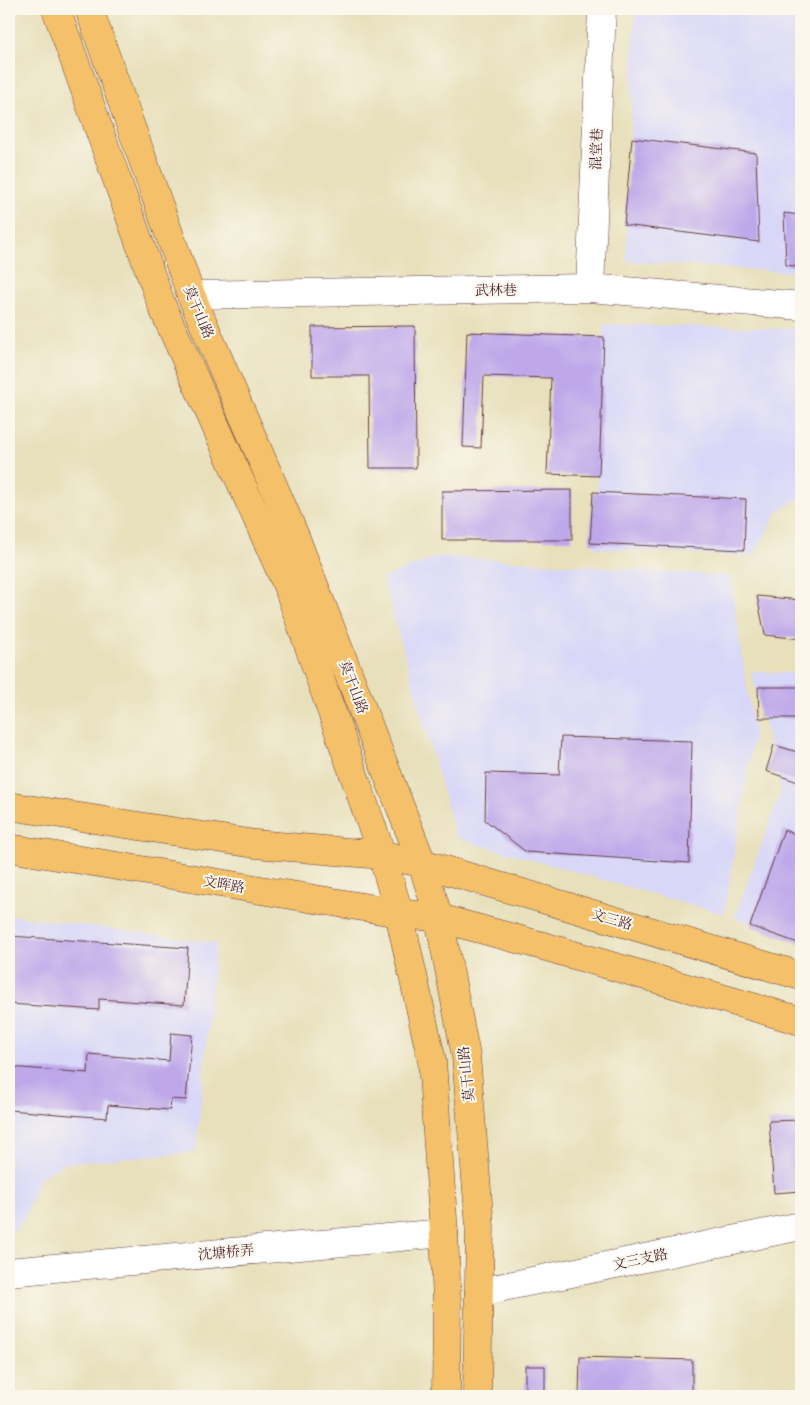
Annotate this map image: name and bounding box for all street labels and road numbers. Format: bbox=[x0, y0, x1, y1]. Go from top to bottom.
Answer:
street label: 混堂巷 bbox=[586, 128, 606, 170]
street label: 武林巷 bbox=[475, 281, 517, 299]
street label: 莫干山路 bbox=[180, 283, 218, 341]
street label: 莫干山路 bbox=[336, 658, 372, 716]
street label: 文晖路 bbox=[202, 871, 246, 897]
street label: 文三路 bbox=[589, 904, 635, 934]
street label: 莫干山路 bbox=[454, 1045, 478, 1103]
street label: 沈塘桥弄 bbox=[197, 1241, 255, 1263]
street label: 文三支路 bbox=[611, 1244, 669, 1274]

